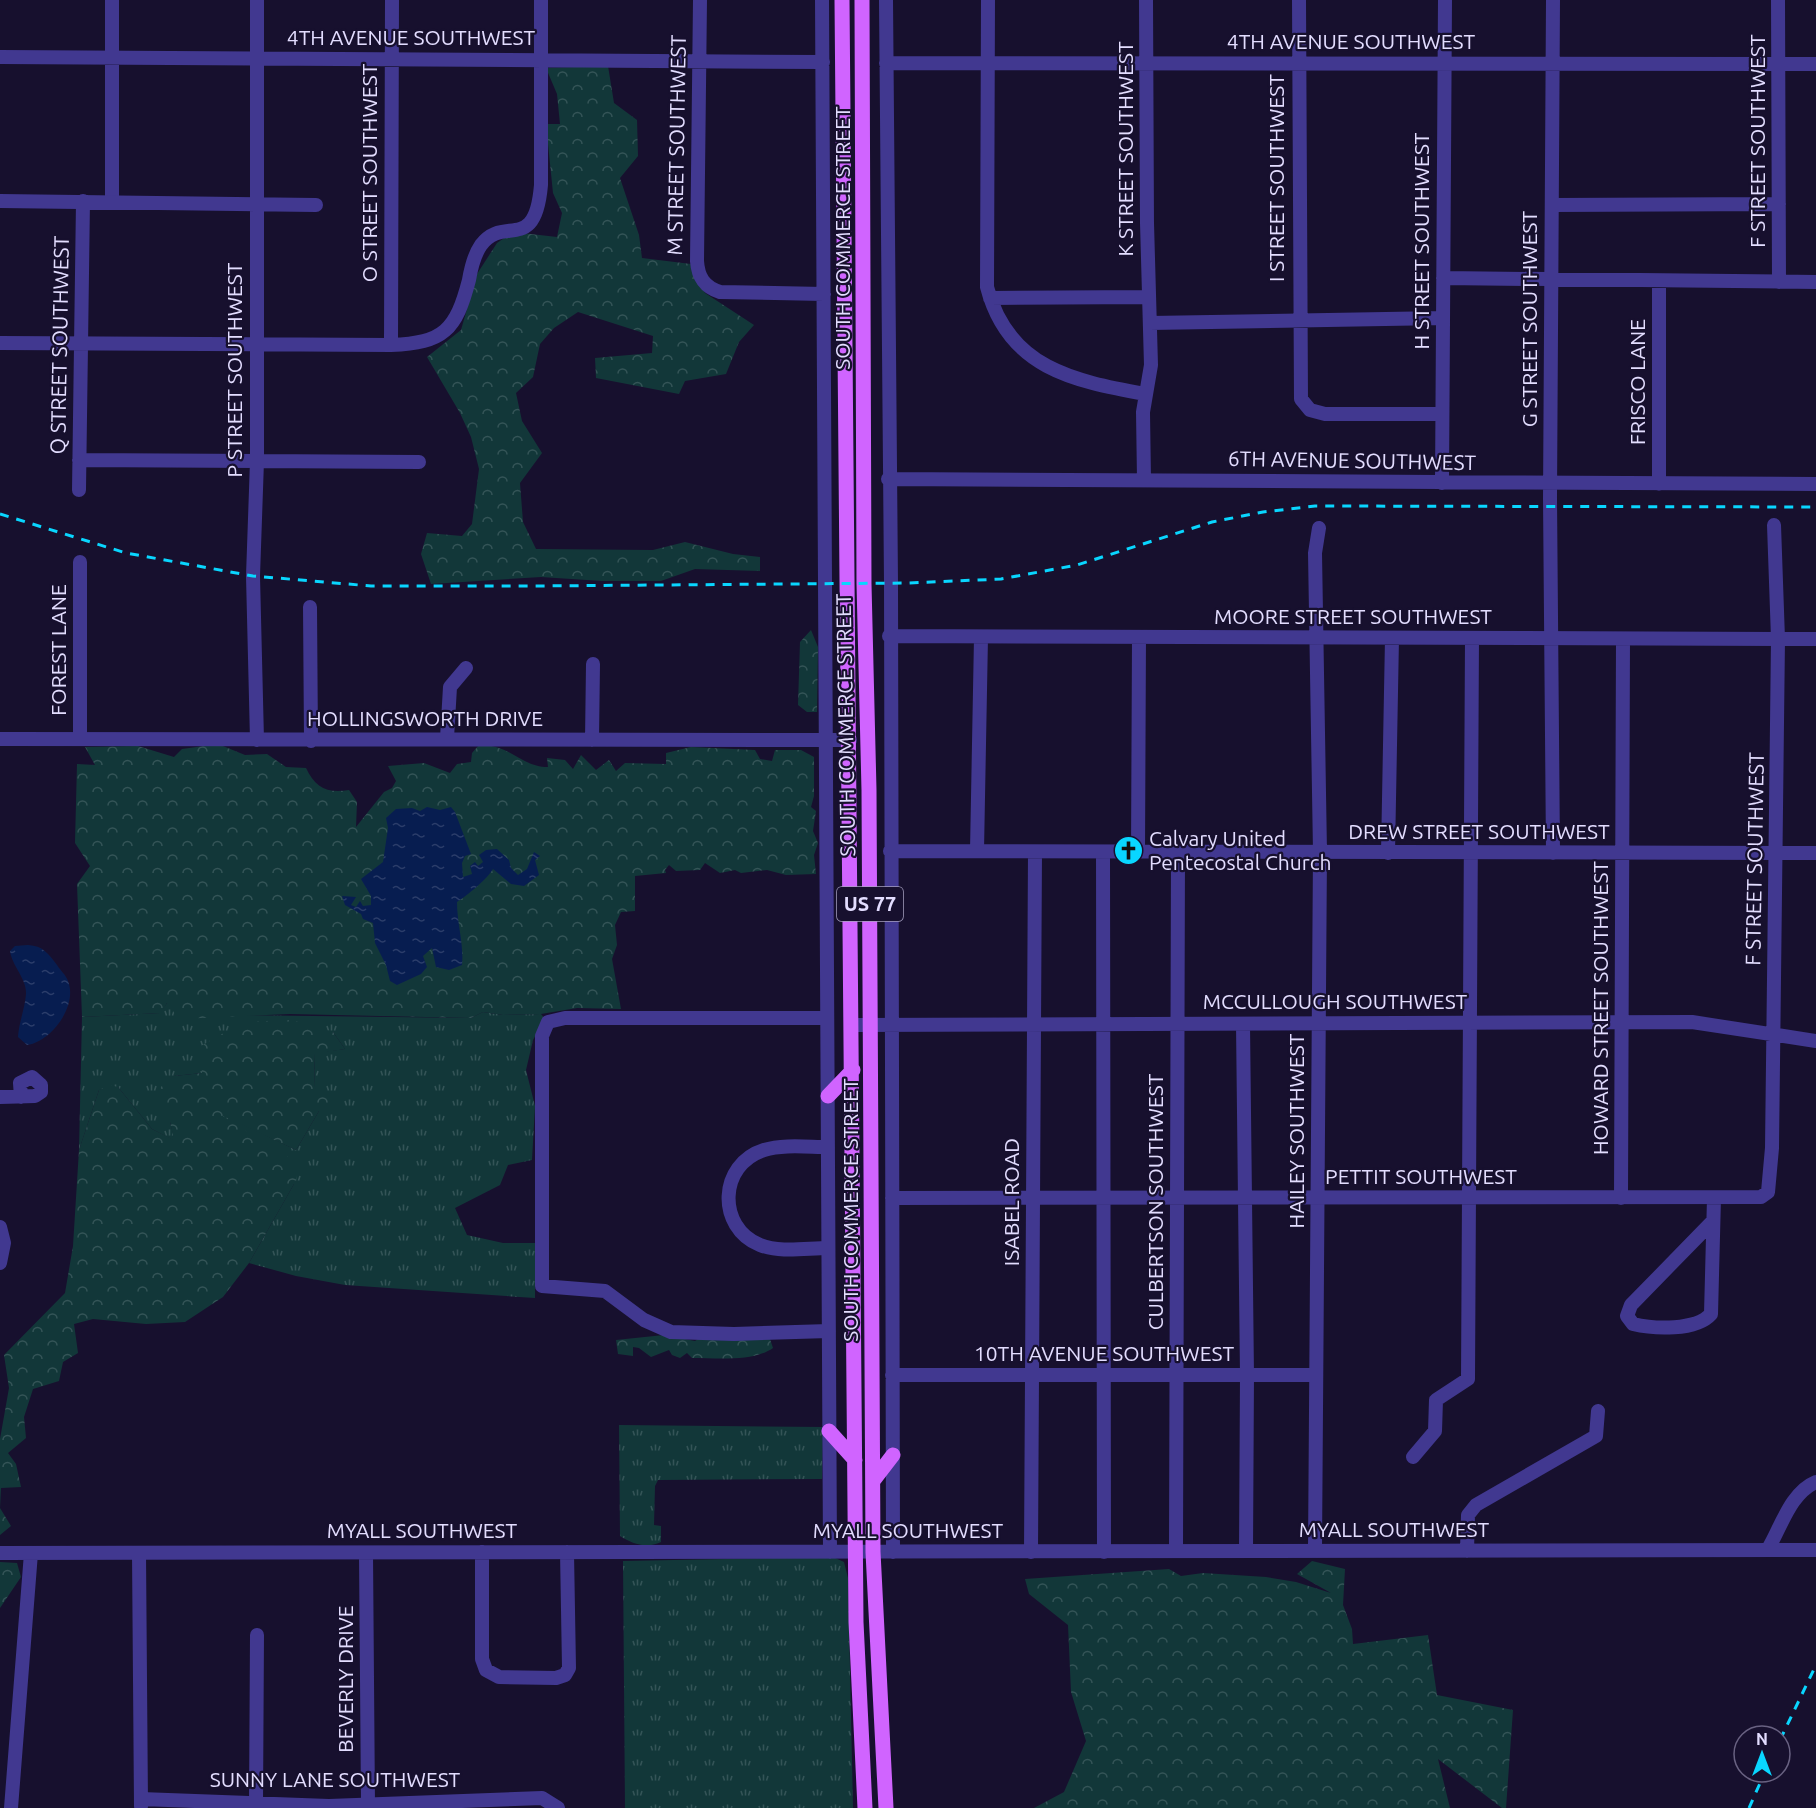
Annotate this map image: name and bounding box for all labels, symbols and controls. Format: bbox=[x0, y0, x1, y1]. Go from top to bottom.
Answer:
street label: 4TH AVENUE SOUTHWEST bbox=[287, 25, 535, 49]
street label: 4TH AVENUE SOUTHWEST bbox=[1227, 29, 1475, 53]
street label: M STREET SOUTHWEST bbox=[662, 34, 690, 255]
street label: F STREET SOUTHWEST bbox=[1745, 34, 1769, 248]
street label: K STREET SOUTHWEST bbox=[1113, 41, 1137, 257]
street label: O STREET SOUTHWEST bbox=[357, 63, 381, 282]
street label: I STREET SOUTHWEST bbox=[1264, 74, 1288, 282]
street label: SOUTH COMMERCE STREET bbox=[830, 106, 854, 370]
street label: H STREET SOUTHWEST bbox=[1409, 132, 1433, 350]
street label: G STREET SOUTHWEST bbox=[1517, 211, 1541, 427]
street label: Q STREET SOUTHWEST bbox=[45, 235, 73, 455]
street label: P STREET SOUTHWEST bbox=[222, 262, 246, 477]
street label: FRISCO LANE bbox=[1625, 319, 1649, 445]
street label: 6TH AVENUE SOUTHWEST bbox=[1228, 446, 1477, 474]
street label: FOREST LANE bbox=[46, 584, 70, 716]
street label: SOUTH COMMERCE STREET bbox=[831, 593, 859, 857]
street label: MOORE STREET SOUTHWEST bbox=[1214, 604, 1492, 628]
street label: HOLLINGSWORTH DRIVE bbox=[307, 706, 543, 730]
street label: F STREET SOUTHWEST bbox=[1740, 752, 1768, 966]
street label: DREW STREET SOUTHWEST bbox=[1348, 819, 1610, 843]
place label: Calvary United Pentecostal Church bbox=[1149, 826, 1332, 874]
church icon: Calvary United Pentecostal Church bbox=[1112, 835, 1144, 867]
street label: HOWARD STREET SOUTHWEST bbox=[1588, 861, 1612, 1155]
road number: US 77 bbox=[837, 887, 903, 921]
street label: MCCULLOUGH SOUTHWEST bbox=[1203, 989, 1468, 1013]
street label: HAILEY SOUTHWEST bbox=[1284, 1033, 1308, 1228]
street label: CULBERTSON SOUTHWEST bbox=[1143, 1073, 1167, 1330]
street label: SOUTH COMMERCE STREET bbox=[838, 1078, 862, 1342]
street label: ISABEL ROAD bbox=[999, 1138, 1023, 1266]
street label: PETTIT SOUTHWEST bbox=[1325, 1164, 1517, 1188]
street label: 10TH AVENUE SOUTHWEST bbox=[974, 1341, 1234, 1365]
street label: MYALL SOUTHWEST bbox=[1299, 1517, 1490, 1541]
street label: MYALL SOUTHWEST bbox=[327, 1518, 518, 1542]
street label: MYALL SOUTHWEST bbox=[813, 1518, 1004, 1542]
street label: BEVERLY DRIVE bbox=[333, 1605, 357, 1753]
north arrow bbox=[1732, 1724, 1792, 1784]
text: N bbox=[1756, 1730, 1768, 1748]
street label: SUNNY LANE SOUTHWEST bbox=[210, 1767, 461, 1791]

